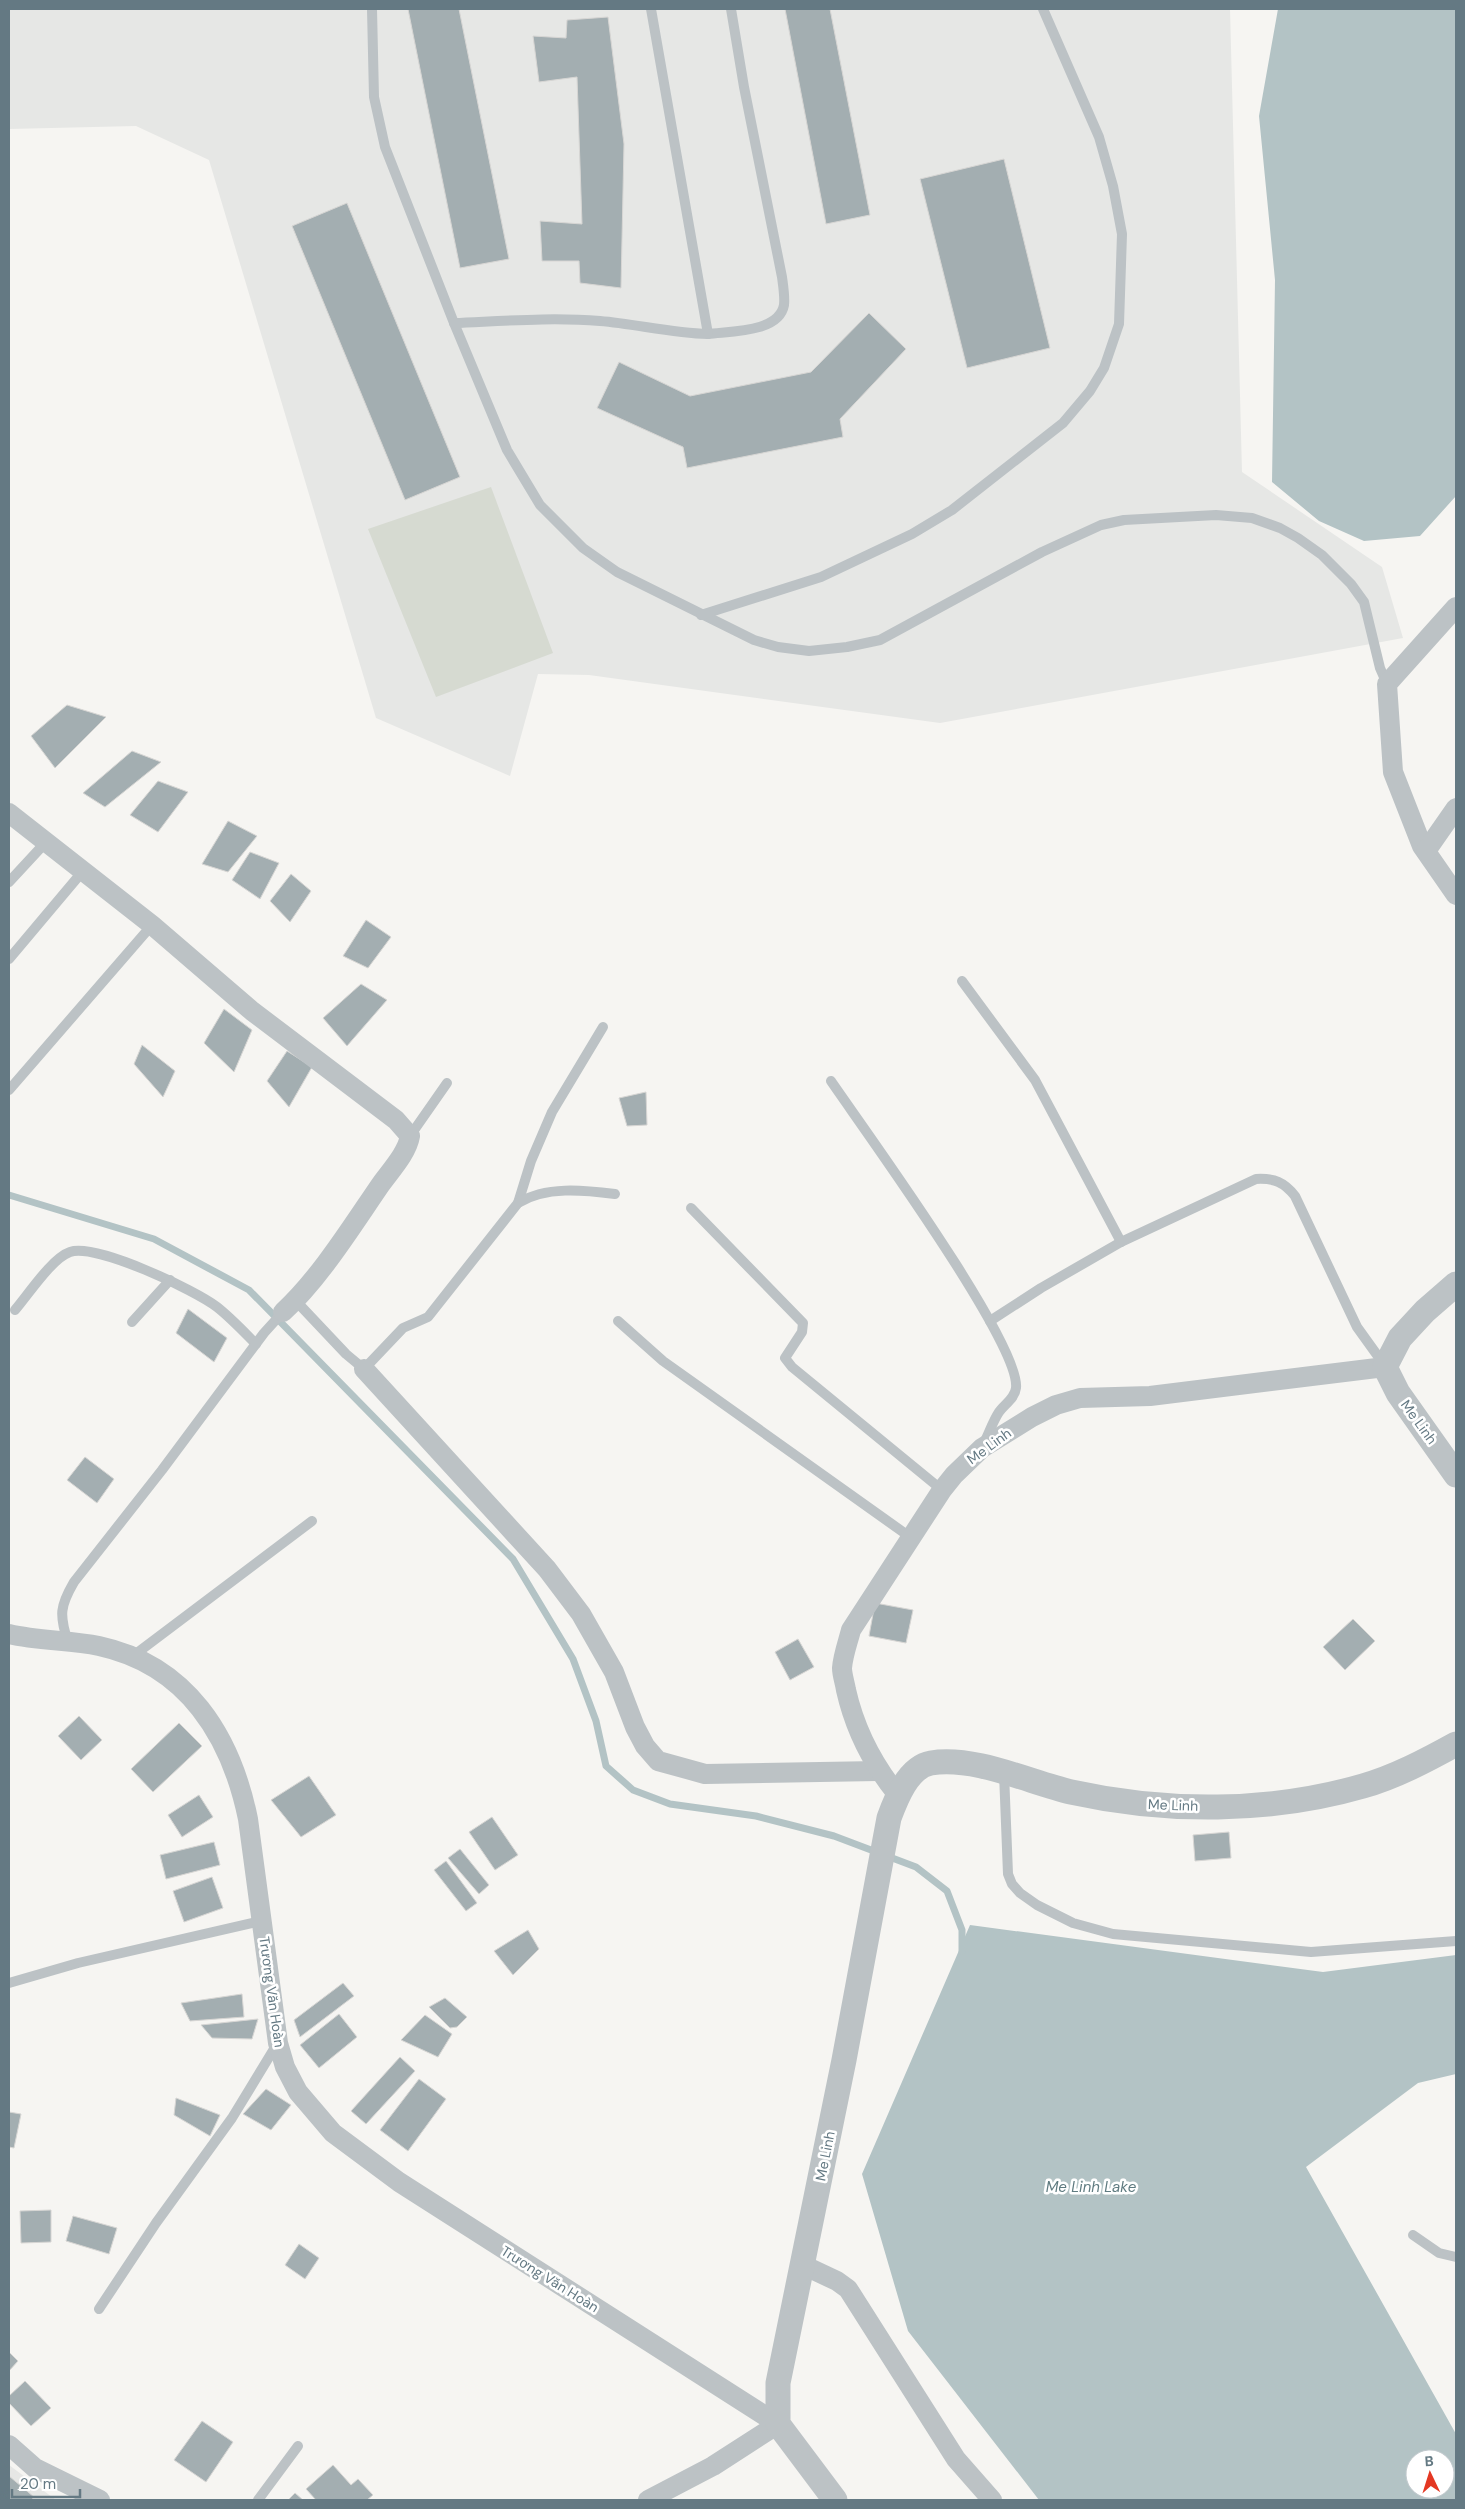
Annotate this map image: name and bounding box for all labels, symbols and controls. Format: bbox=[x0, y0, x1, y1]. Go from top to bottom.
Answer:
street label: Me Linh bbox=[1397, 1396, 1441, 1448]
street label: Me Linh bbox=[963, 1424, 1015, 1468]
street label: Me Linh bbox=[1148, 1795, 1198, 1815]
street label: Trương Văn Hoàn bbox=[255, 1935, 289, 2049]
street label: Me Linh bbox=[811, 2130, 839, 2182]
water label: Me Linh Lake bbox=[1046, 2177, 1137, 2197]
street label: Trương Văn Hoàn bbox=[498, 2242, 602, 2316]
north arrow bbox=[1405, 2449, 1455, 2499]
text: B bbox=[1424, 2452, 1434, 2470]
scale bar bbox=[12, 2466, 80, 2498]
text: 20 m bbox=[20, 2474, 56, 2494]

